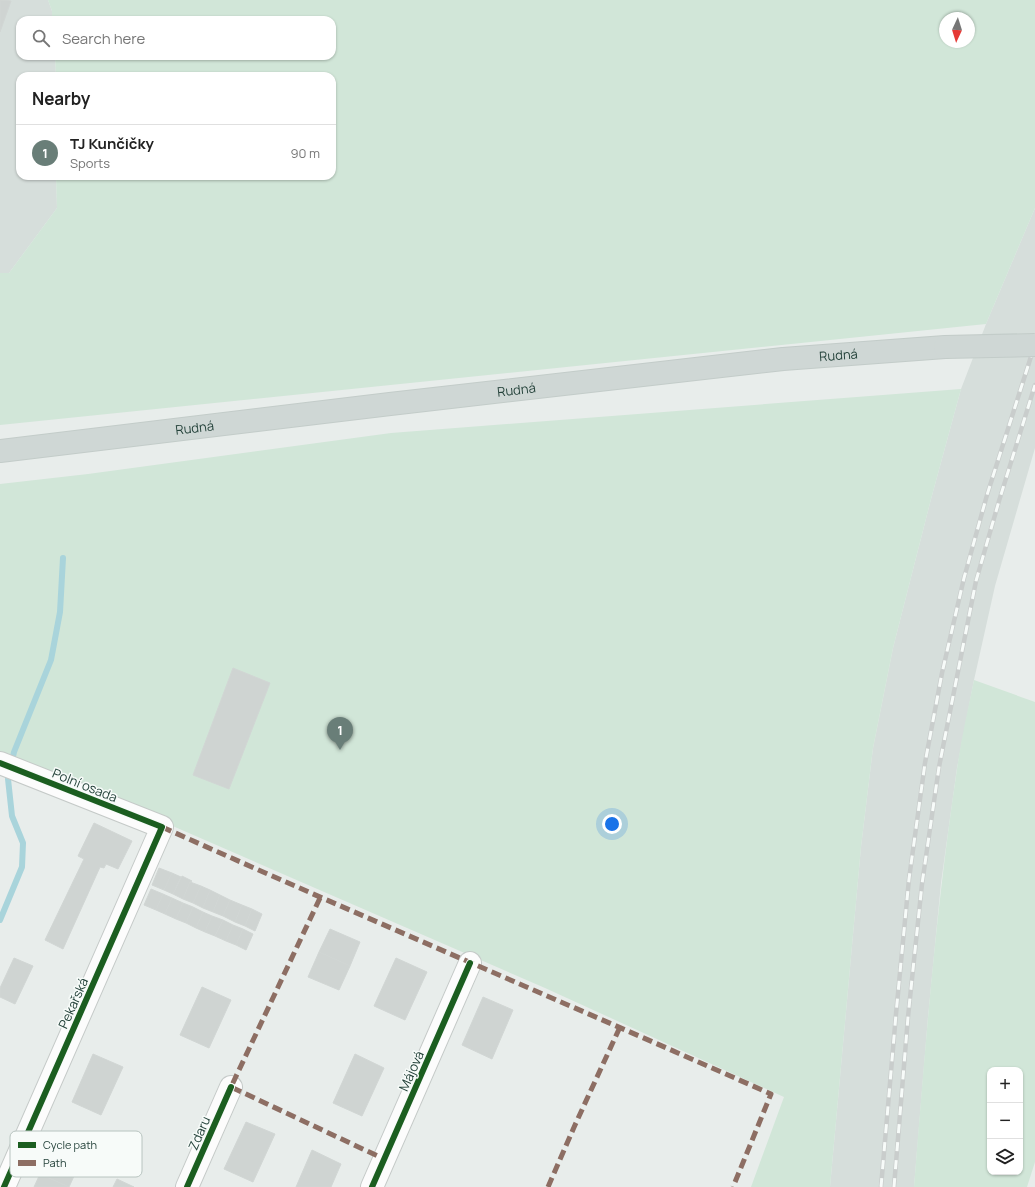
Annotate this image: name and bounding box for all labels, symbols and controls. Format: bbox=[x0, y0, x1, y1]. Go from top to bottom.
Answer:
north arrow bbox=[939, 12, 975, 48]
search box bbox=[16, 16, 336, 60]
icon: search bbox=[30, 27, 52, 49]
text: Search here bbox=[62, 28, 145, 49]
text: Nearby bbox=[32, 87, 90, 110]
text: TJ Kunčičky bbox=[70, 133, 154, 154]
text: 1 bbox=[42, 144, 48, 162]
text: 90 m bbox=[290, 144, 320, 162]
text: Sports bbox=[70, 154, 110, 172]
street label: Rudná bbox=[819, 344, 858, 365]
street label: Rudná bbox=[496, 378, 537, 401]
street label: Rudná bbox=[174, 416, 215, 439]
pin: 1 bbox=[327, 717, 353, 750]
street label: Polní osada bbox=[50, 764, 120, 806]
your location bbox=[602, 814, 622, 834]
street label: Pekařská bbox=[54, 975, 92, 1031]
street label: Májová bbox=[394, 1048, 428, 1094]
map controls bbox=[987, 1067, 1023, 1175]
button: + bbox=[987, 1067, 1023, 1103]
button: − bbox=[987, 1103, 1023, 1139]
street label: Zdaru bbox=[184, 1113, 214, 1153]
legend bbox=[10, 1131, 142, 1177]
text: Cycle path bbox=[43, 1137, 97, 1152]
button: layers bbox=[987, 1139, 1023, 1175]
text: Path bbox=[43, 1155, 66, 1170]

